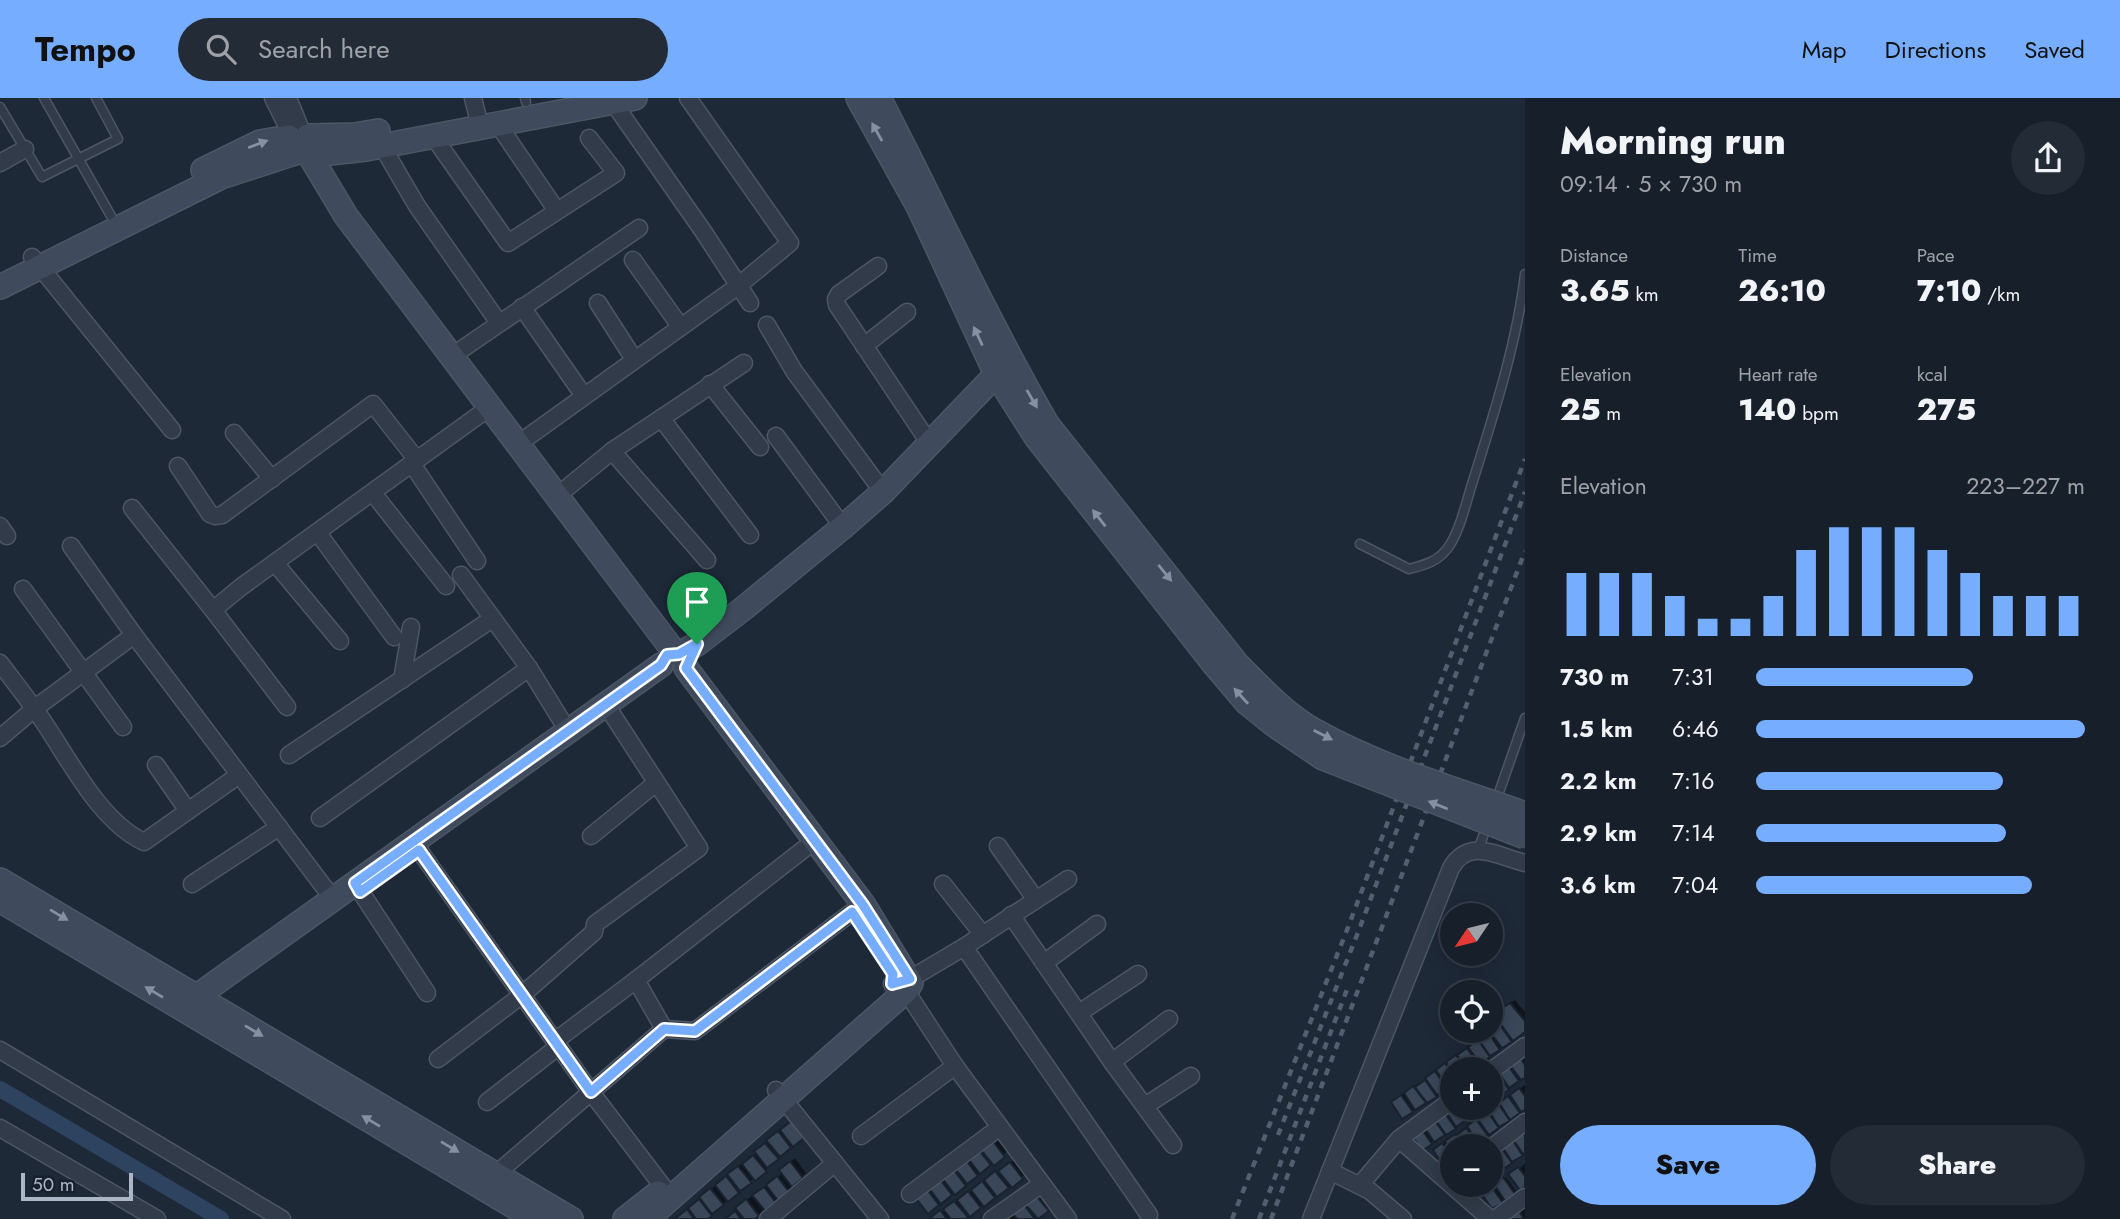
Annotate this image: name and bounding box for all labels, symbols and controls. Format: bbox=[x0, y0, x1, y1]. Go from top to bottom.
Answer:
search box bbox=[178, 18, 668, 81]
text: Tempo bbox=[35, 26, 136, 73]
icon: search bbox=[202, 30, 240, 68]
text: Search here bbox=[258, 30, 390, 68]
text: Map bbox=[1802, 32, 1847, 67]
text: Directions bbox=[1885, 32, 1986, 67]
text: Saved bbox=[2024, 32, 2085, 67]
text: Morning run bbox=[1560, 113, 1786, 168]
button: share bbox=[2011, 121, 2085, 195]
one-way arrow bbox=[871, 122, 883, 142]
one-way arrow bbox=[248, 138, 269, 149]
text: 09:14 · 5 × 730 m bbox=[1560, 167, 1742, 201]
text: Distance bbox=[1560, 242, 1628, 269]
text: Time bbox=[1738, 242, 1777, 269]
text: Pace bbox=[1917, 242, 1955, 269]
text: 3.65 bbox=[1560, 269, 1630, 312]
text: 26:10 bbox=[1738, 269, 1826, 312]
text: 7:10 bbox=[1917, 269, 1982, 312]
text: km bbox=[1630, 281, 1659, 308]
text: /km bbox=[1982, 281, 2020, 308]
one-way arrow bbox=[972, 326, 984, 346]
text: Elevation bbox=[1560, 361, 1632, 388]
text: Heart rate bbox=[1738, 361, 1818, 388]
text: kcal bbox=[1917, 361, 1947, 388]
text: 25 bbox=[1560, 388, 1601, 431]
text: 140 bbox=[1738, 388, 1797, 431]
text: 275 bbox=[1917, 388, 1976, 431]
one-way arrow bbox=[1026, 389, 1039, 408]
text: m bbox=[1601, 400, 1621, 427]
text: bpm bbox=[1797, 400, 1839, 427]
text: Elevation bbox=[1560, 469, 1647, 503]
text: 223–227 m bbox=[1966, 469, 2085, 503]
one-way arrow bbox=[1093, 509, 1107, 527]
one-way arrow bbox=[1158, 564, 1173, 582]
pin bbox=[667, 572, 727, 644]
icon: arrive bbox=[678, 583, 716, 621]
text: 730 m bbox=[1560, 660, 1629, 694]
text: 7:31 bbox=[1672, 660, 1714, 694]
one-way arrow bbox=[1233, 687, 1249, 705]
text: 1.5 km bbox=[1560, 712, 1633, 746]
text: 6:46 bbox=[1672, 712, 1719, 746]
one-way arrow bbox=[1313, 729, 1333, 740]
text: 2.2 km bbox=[1560, 764, 1637, 798]
text: 7:16 bbox=[1672, 764, 1715, 798]
one-way arrow bbox=[1427, 799, 1448, 810]
text: 2.9 km bbox=[1560, 816, 1637, 850]
text: 7:14 bbox=[1672, 816, 1715, 850]
text: 3.6 km bbox=[1560, 868, 1636, 902]
text: 7:04 bbox=[1672, 868, 1718, 902]
north arrow bbox=[1440, 903, 1503, 966]
map controls bbox=[1440, 903, 1503, 1197]
one-way arrow bbox=[49, 909, 68, 921]
button: locate bbox=[1440, 980, 1503, 1043]
one-way arrow bbox=[145, 986, 164, 999]
one-way arrow bbox=[245, 1025, 264, 1037]
button: + bbox=[1440, 1057, 1503, 1120]
one-way arrow bbox=[361, 1115, 380, 1128]
button: Save bbox=[1560, 1125, 1816, 1205]
button: Share bbox=[1830, 1125, 2085, 1205]
button: − bbox=[1440, 1134, 1503, 1197]
one-way arrow bbox=[441, 1141, 460, 1153]
scale bar bbox=[21, 1170, 133, 1202]
text: 50 m bbox=[32, 1171, 75, 1198]

